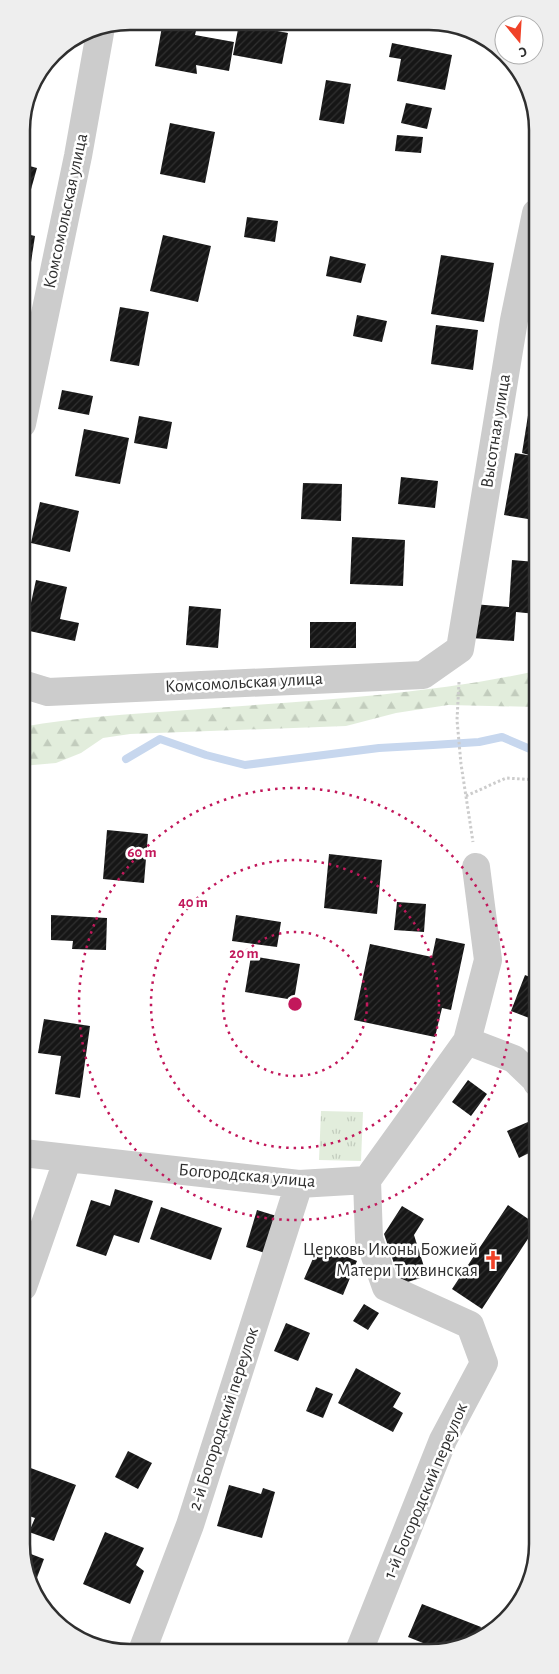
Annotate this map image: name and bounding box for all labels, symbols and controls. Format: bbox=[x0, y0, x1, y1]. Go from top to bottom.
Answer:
north arrow bbox=[494, 15, 544, 65]
text: С bbox=[517, 44, 529, 59]
street label: Комсомольская улица bbox=[41, 132, 91, 290]
street label: Высотная улица bbox=[478, 373, 514, 489]
street label: Комсомольская улица bbox=[165, 670, 323, 696]
text: 60 m bbox=[127, 845, 157, 860]
text: 40 m bbox=[178, 895, 208, 910]
text: 20 m bbox=[229, 946, 259, 961]
centre of rings bbox=[286, 995, 304, 1013]
street label: Богородская улица bbox=[178, 1161, 316, 1191]
place label: Церковь Иконы Божией Матери Тихвинская bbox=[303, 1241, 478, 1280]
church icon: Церковь Иконы Божией Матери Тихвинская bbox=[482, 1249, 504, 1271]
street label: 2-й Богородский переулок bbox=[186, 1325, 262, 1513]
street label: 1-й Богородский переулок bbox=[381, 1400, 472, 1582]

